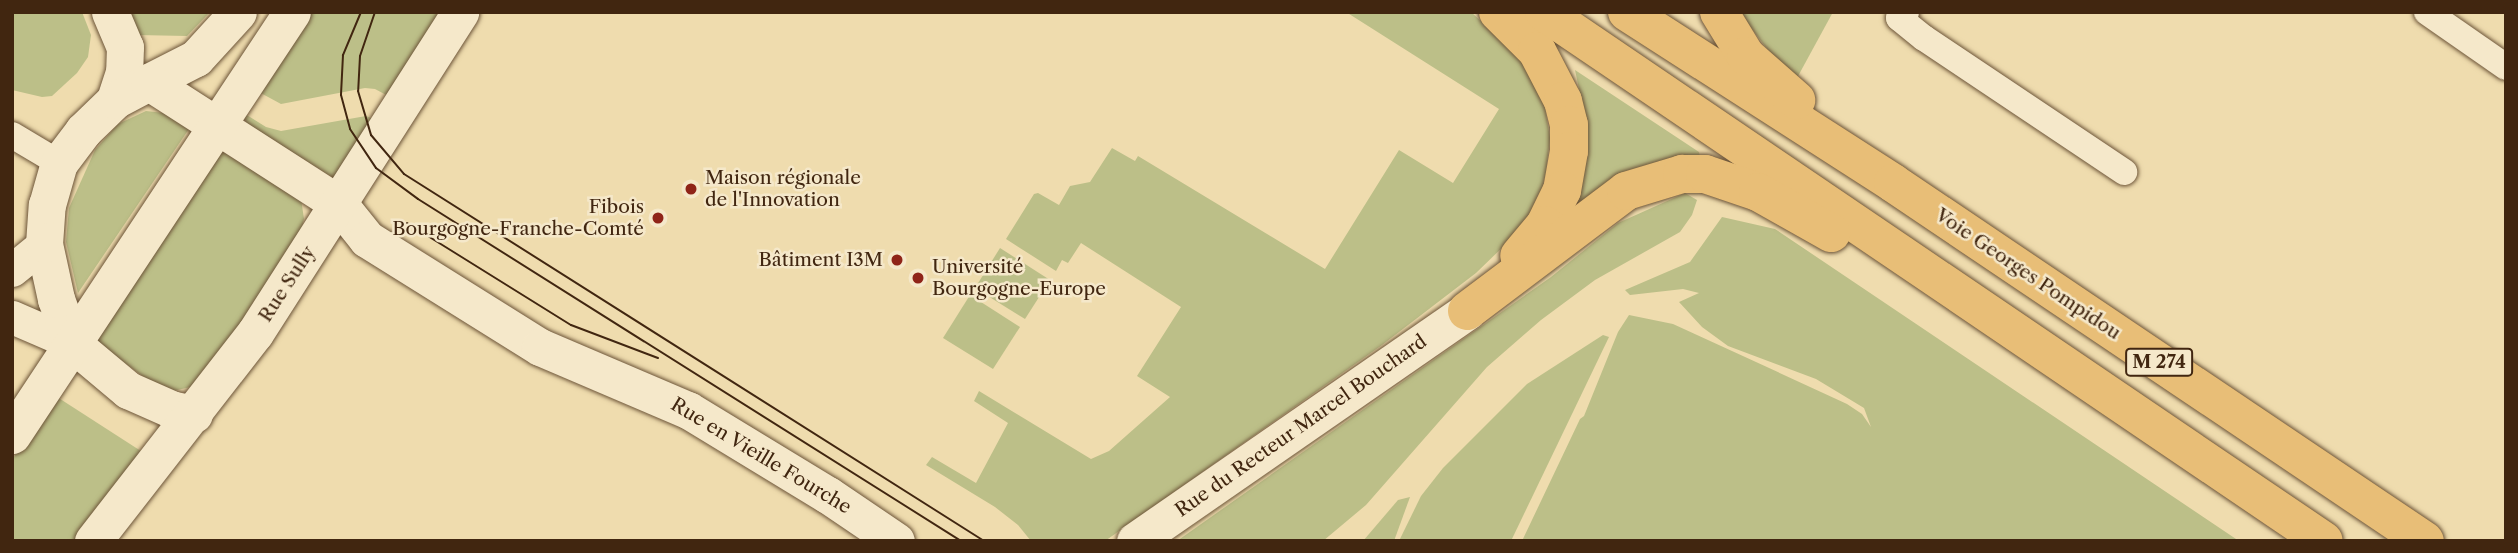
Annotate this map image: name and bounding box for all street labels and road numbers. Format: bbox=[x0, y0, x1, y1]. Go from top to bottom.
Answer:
street label: Voie Georges Pompidou bbox=[1931, 203, 2125, 345]
street label: Rue Sully bbox=[254, 242, 320, 326]
street label: Rue du Recteur Marcel Bouchard bbox=[1171, 330, 1431, 522]
road number: M 274 bbox=[2124, 348, 2194, 376]
street label: Rue en Vieille Fourche bbox=[666, 393, 856, 519]

